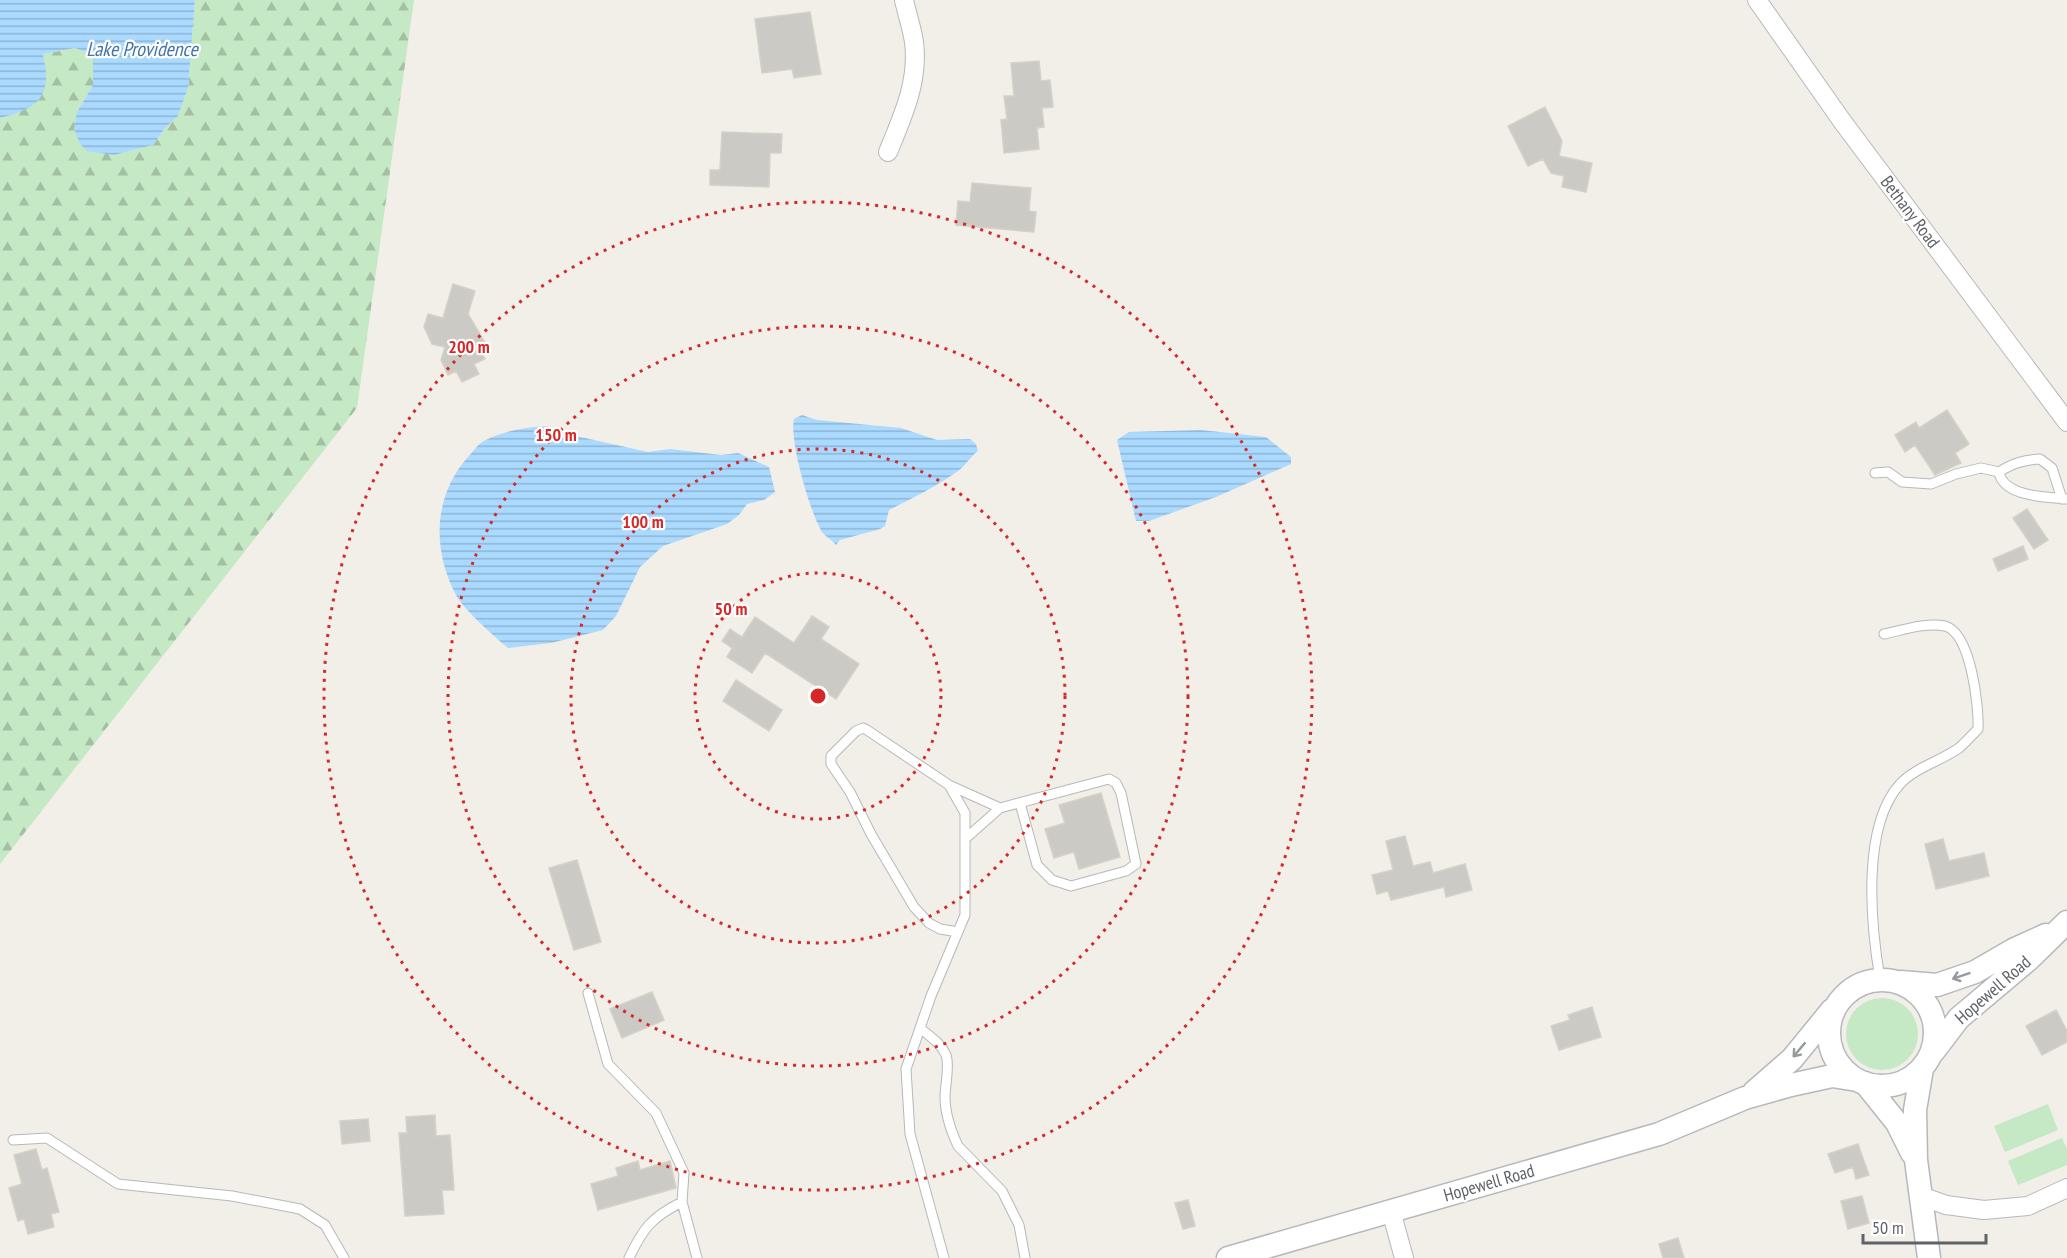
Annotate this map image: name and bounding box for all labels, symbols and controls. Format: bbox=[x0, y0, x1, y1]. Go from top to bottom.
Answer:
water label: Lake Providence bbox=[86, 36, 199, 62]
street label: Bethany Road bbox=[1876, 171, 1945, 252]
text: 200 m bbox=[448, 335, 490, 358]
text: 150 m bbox=[535, 423, 577, 446]
text: 100 m bbox=[622, 510, 664, 533]
text: 50 m bbox=[715, 597, 747, 620]
centre of rings bbox=[808, 686, 828, 706]
street label: Hopewell Road bbox=[1950, 950, 2035, 1029]
one-way arrow bbox=[1953, 972, 1971, 983]
one-way arrow bbox=[1792, 1042, 1806, 1057]
street label: Hopewell Road bbox=[1441, 1159, 1537, 1206]
scale bar bbox=[1863, 1207, 1986, 1245]
text: 50 m bbox=[1872, 1216, 1904, 1239]

